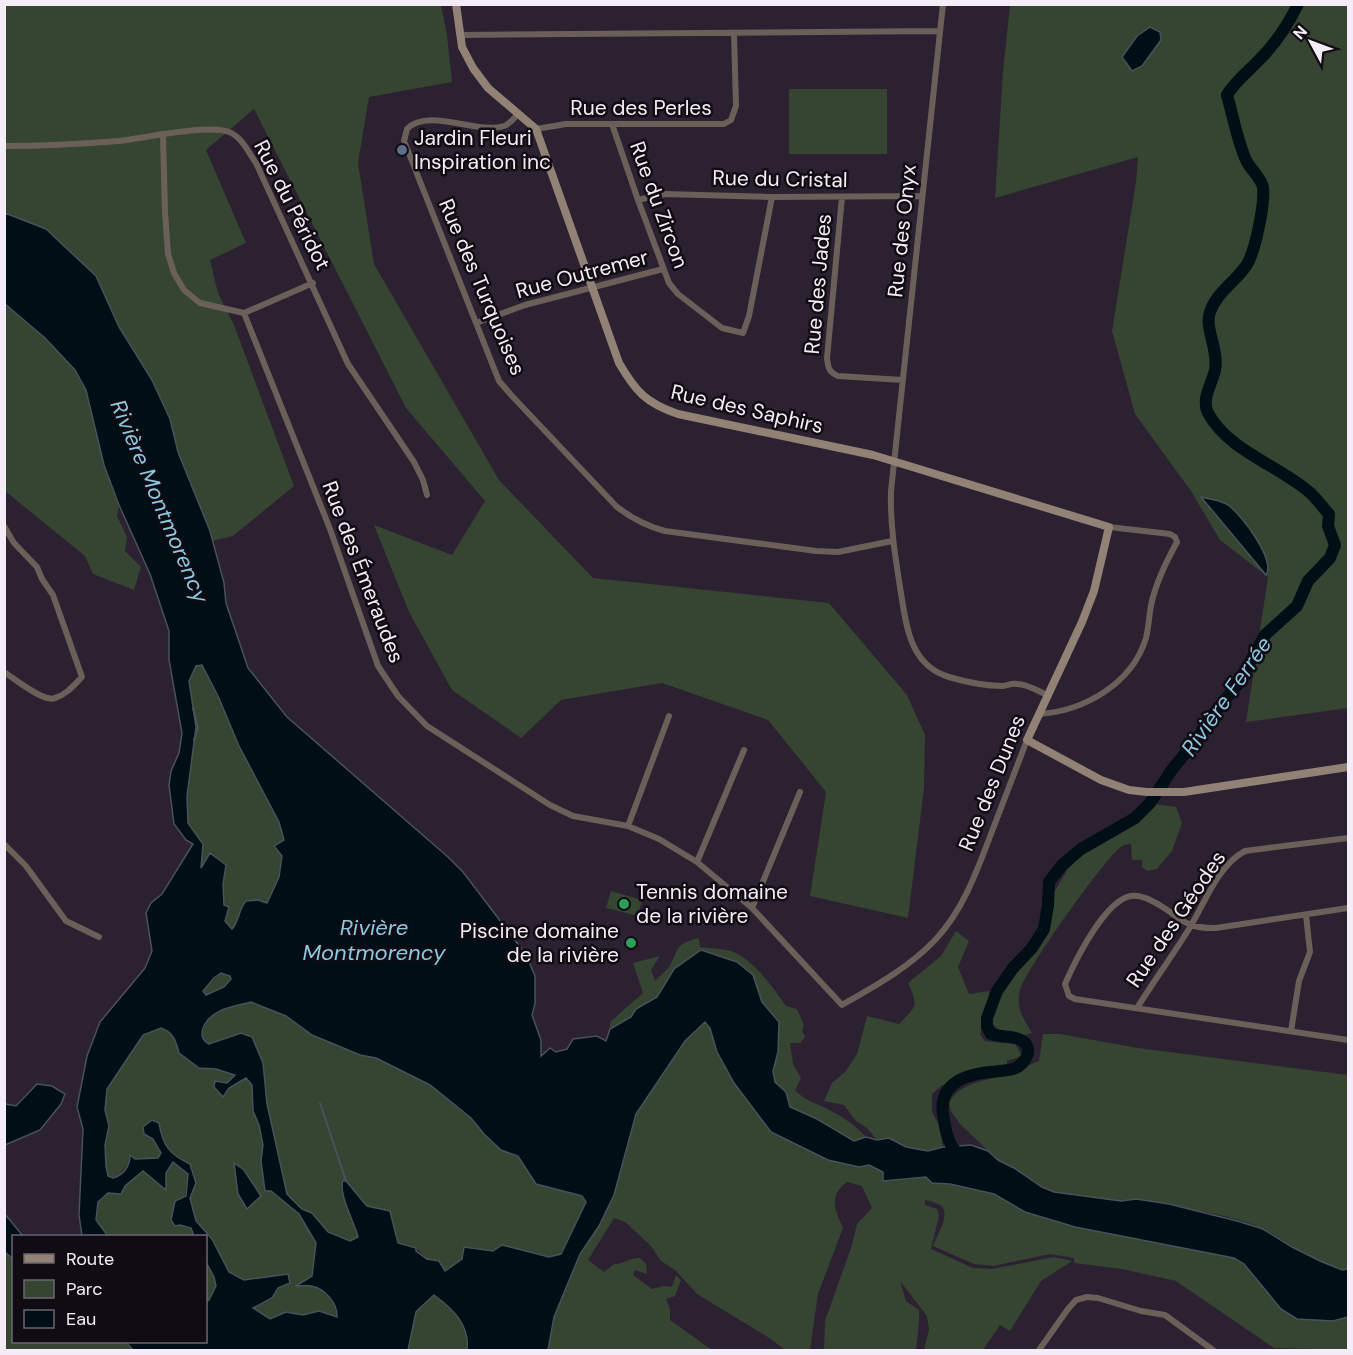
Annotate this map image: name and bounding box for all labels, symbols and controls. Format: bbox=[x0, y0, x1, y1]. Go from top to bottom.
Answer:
north arrow bbox=[1281, 12, 1341, 72]
text: N bbox=[1288, 21, 1312, 44]
street label: Rue des Perles bbox=[570, 94, 712, 122]
place label: Jardin Fleuri Inspiration inc bbox=[414, 124, 551, 176]
street label: Rue du Péridot bbox=[247, 135, 337, 275]
street label: Rue du Zircon bbox=[623, 138, 695, 272]
marker: Jardin Fleuri Inspiration inc bbox=[395, 143, 409, 157]
street label: Rue des Onyx bbox=[881, 163, 923, 299]
street label: Rue du Cristal bbox=[712, 164, 848, 194]
street label: Rue des Turquoises bbox=[432, 194, 532, 380]
street label: Rue des Jades bbox=[798, 213, 838, 355]
street label: Rue Outremer bbox=[513, 243, 652, 305]
street label: Rue des Saphirs bbox=[668, 378, 826, 440]
water label: Rivière Montmorency bbox=[104, 395, 216, 608]
street label: Rue des Émeraudes bbox=[315, 477, 411, 667]
water label: Rivière Ferrée bbox=[1175, 631, 1278, 762]
street label: Rue des Dunes bbox=[952, 711, 1032, 855]
street label: Rue des Géodes bbox=[1120, 845, 1232, 993]
place label: Tennis domaine de la rivière bbox=[636, 878, 788, 930]
marker: Tennis domaine de la rivière bbox=[617, 897, 631, 911]
water label: Rivière Montmorency bbox=[302, 913, 446, 967]
place label: Piscine domaine de la rivière bbox=[460, 917, 619, 969]
marker: Piscine domaine de la rivière bbox=[624, 936, 638, 950]
legend bbox=[12, 1235, 207, 1343]
text: Route bbox=[66, 1247, 114, 1271]
text: Parc bbox=[66, 1277, 102, 1301]
text: Eau bbox=[66, 1307, 96, 1331]

